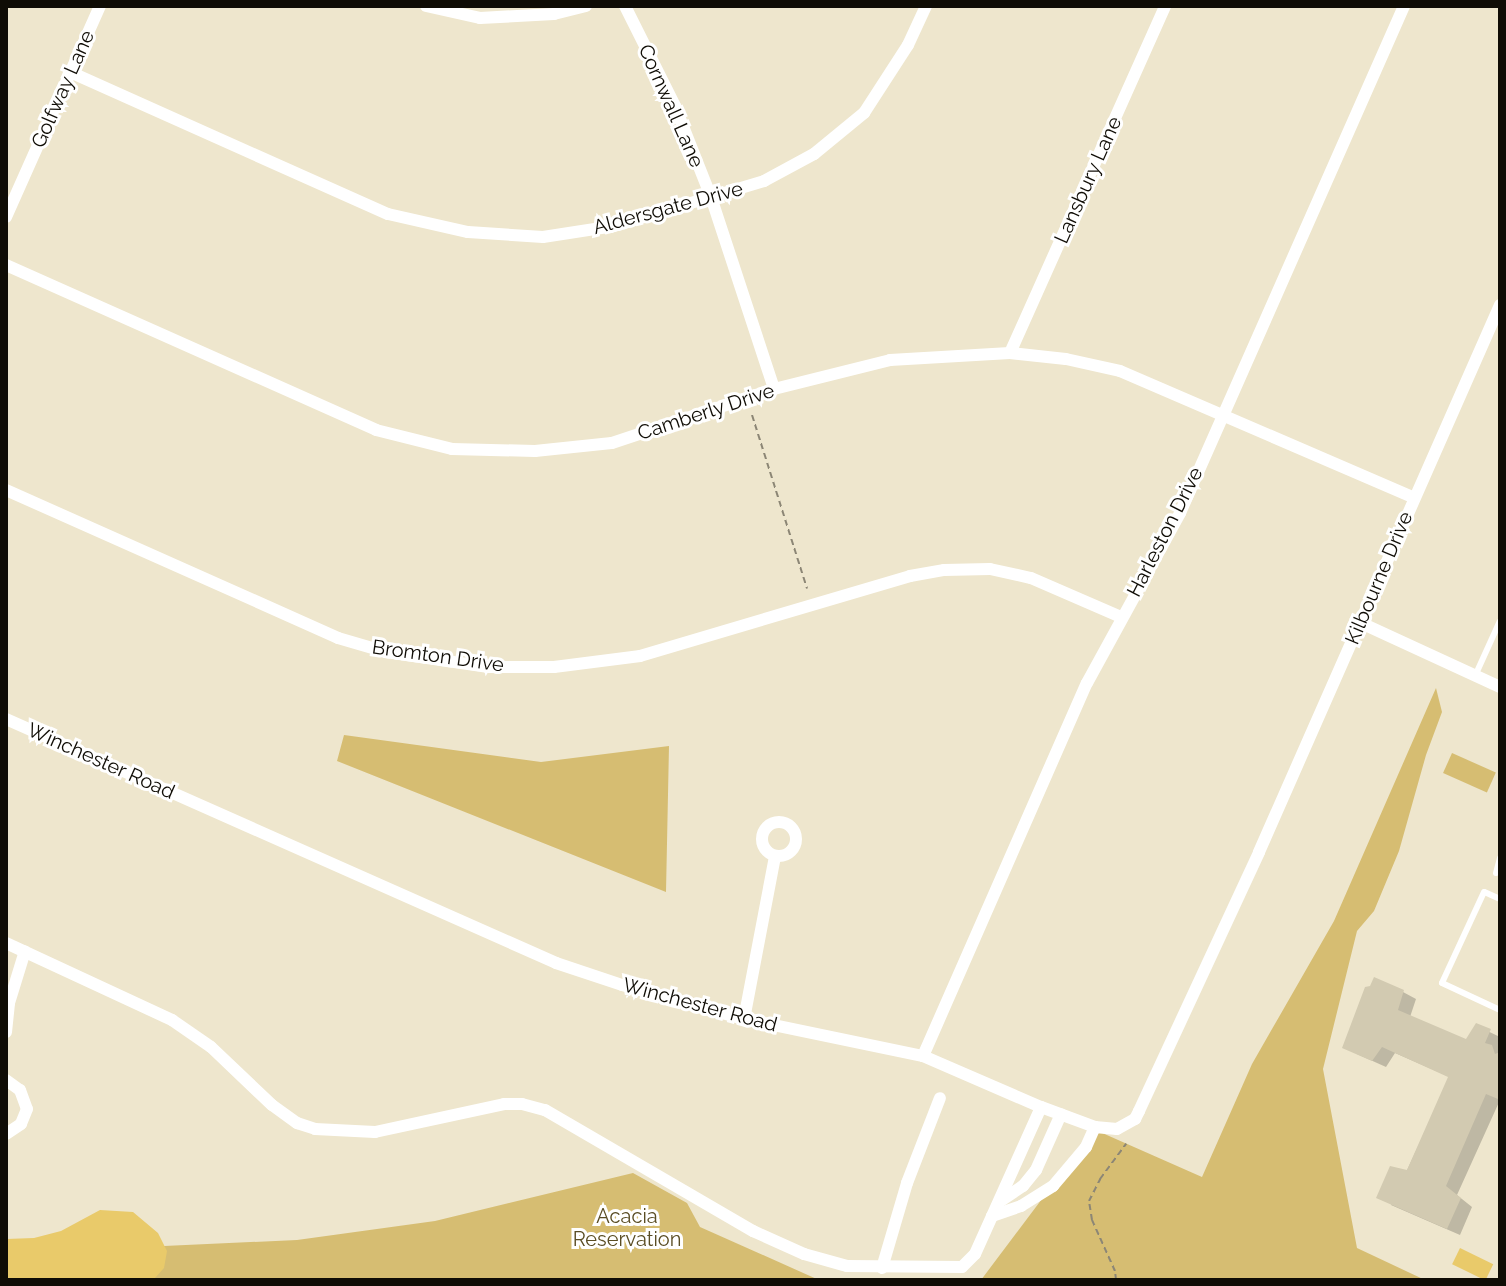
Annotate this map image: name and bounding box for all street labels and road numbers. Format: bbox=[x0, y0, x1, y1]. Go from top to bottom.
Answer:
street label: Golfway Lane bbox=[26, 26, 100, 152]
street label: Cornwall Lane bbox=[633, 40, 709, 172]
street label: Lansbury Lane bbox=[1049, 113, 1127, 247]
street label: Aldersgate Drive bbox=[590, 176, 746, 240]
street label: Camberly Drive bbox=[634, 379, 778, 445]
street label: Harleston Drive bbox=[1122, 463, 1208, 601]
street label: Kilbourne Drive bbox=[1340, 508, 1418, 648]
street label: Bromton Drive bbox=[370, 635, 506, 677]
street label: Winchester Road bbox=[23, 718, 179, 804]
street label: Winchester Road bbox=[620, 973, 780, 1037]

